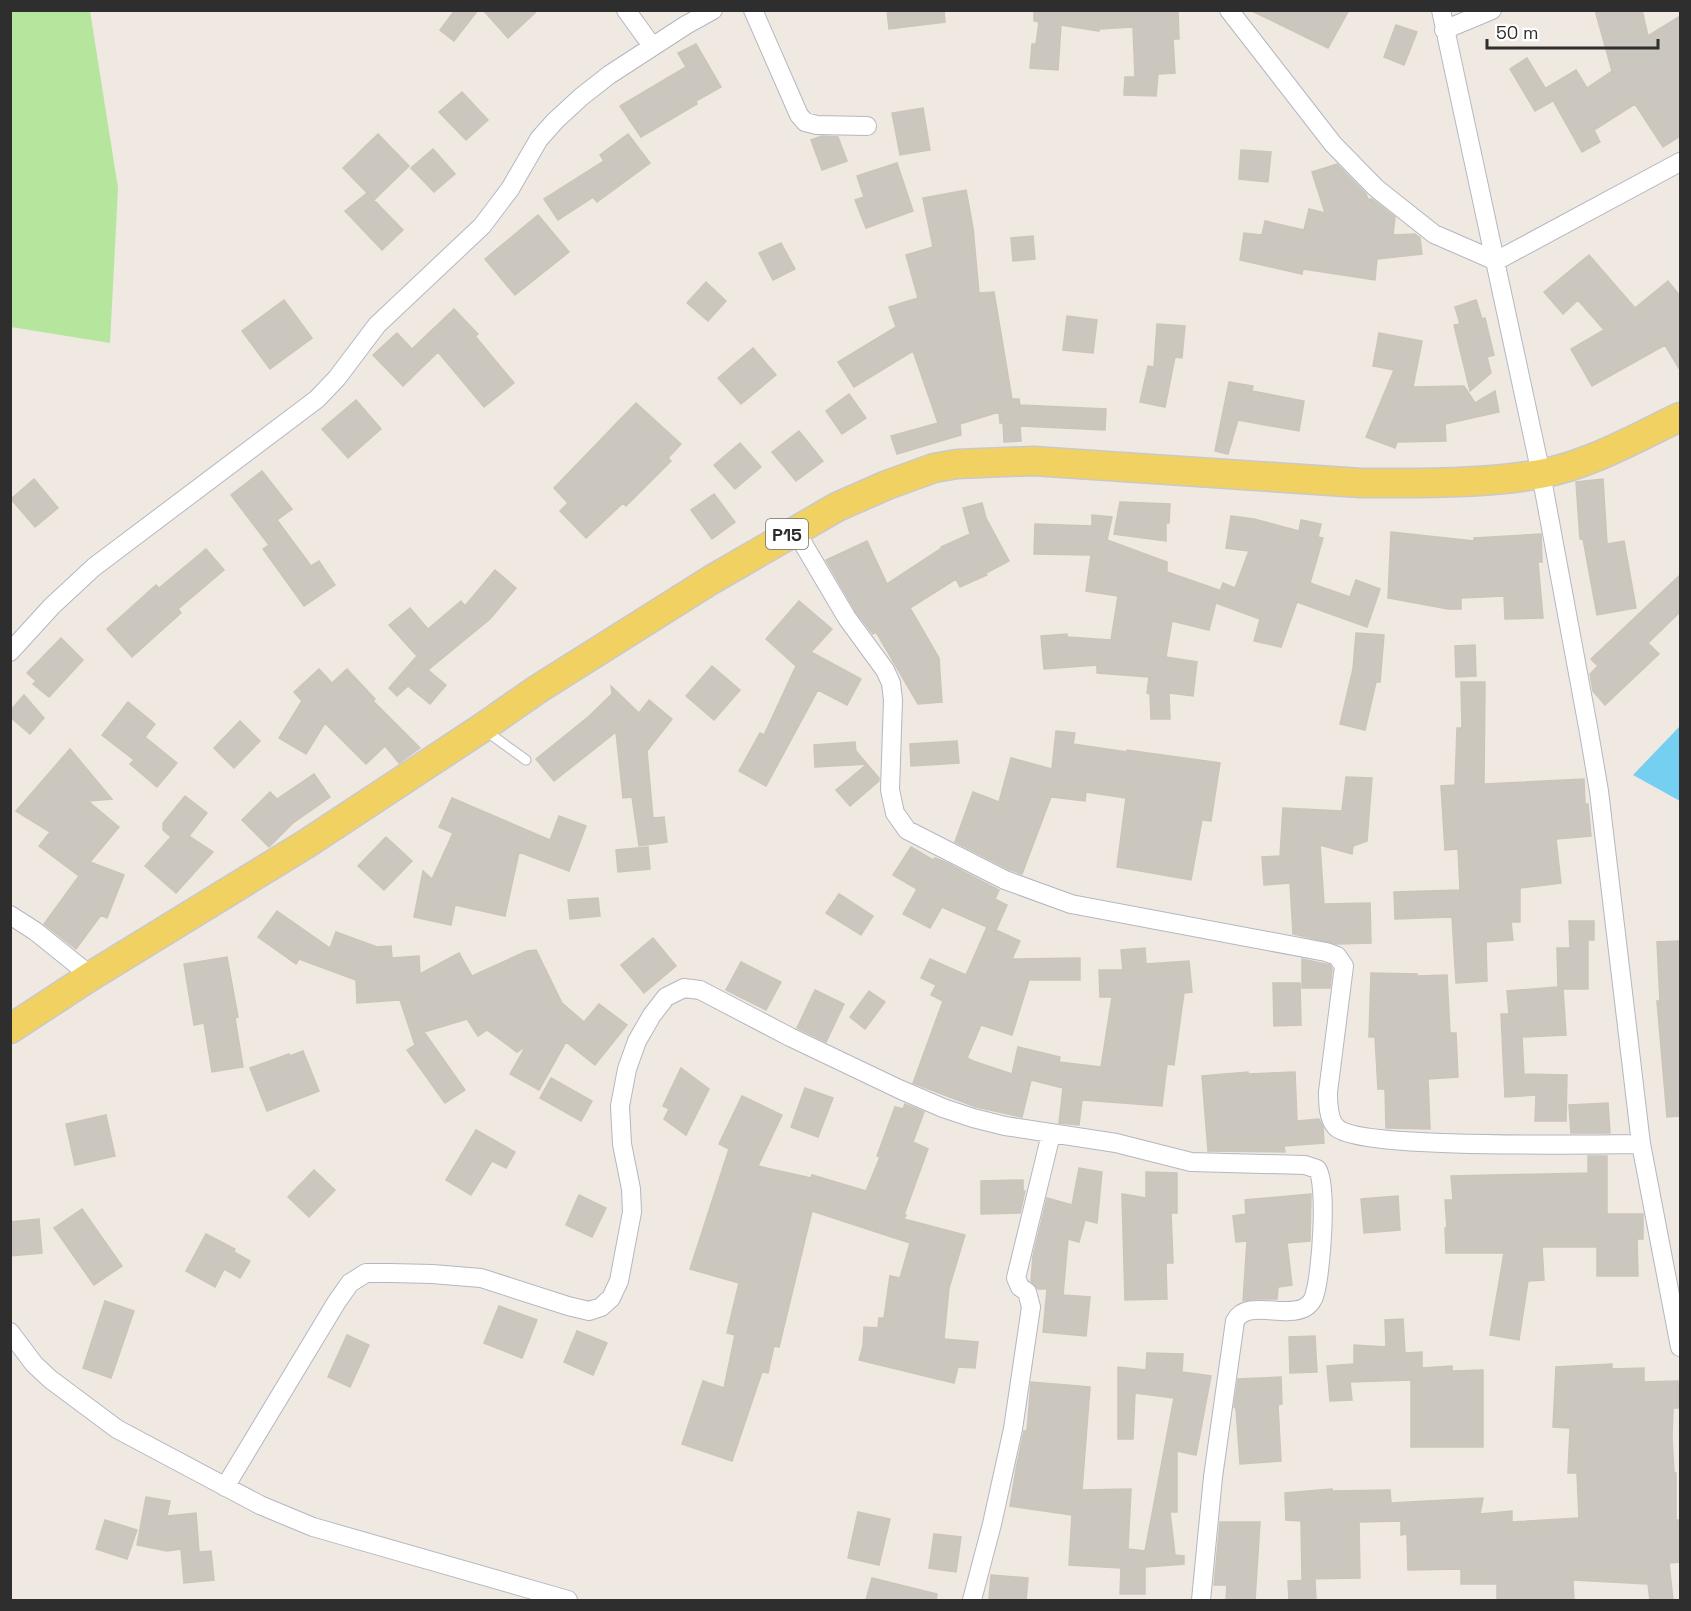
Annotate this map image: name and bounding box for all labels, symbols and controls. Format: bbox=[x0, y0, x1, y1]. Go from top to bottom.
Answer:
scale bar bbox=[1487, 12, 1658, 50]
text: 50 m bbox=[1496, 21, 1538, 44]
road number: P15 bbox=[766, 519, 808, 549]

